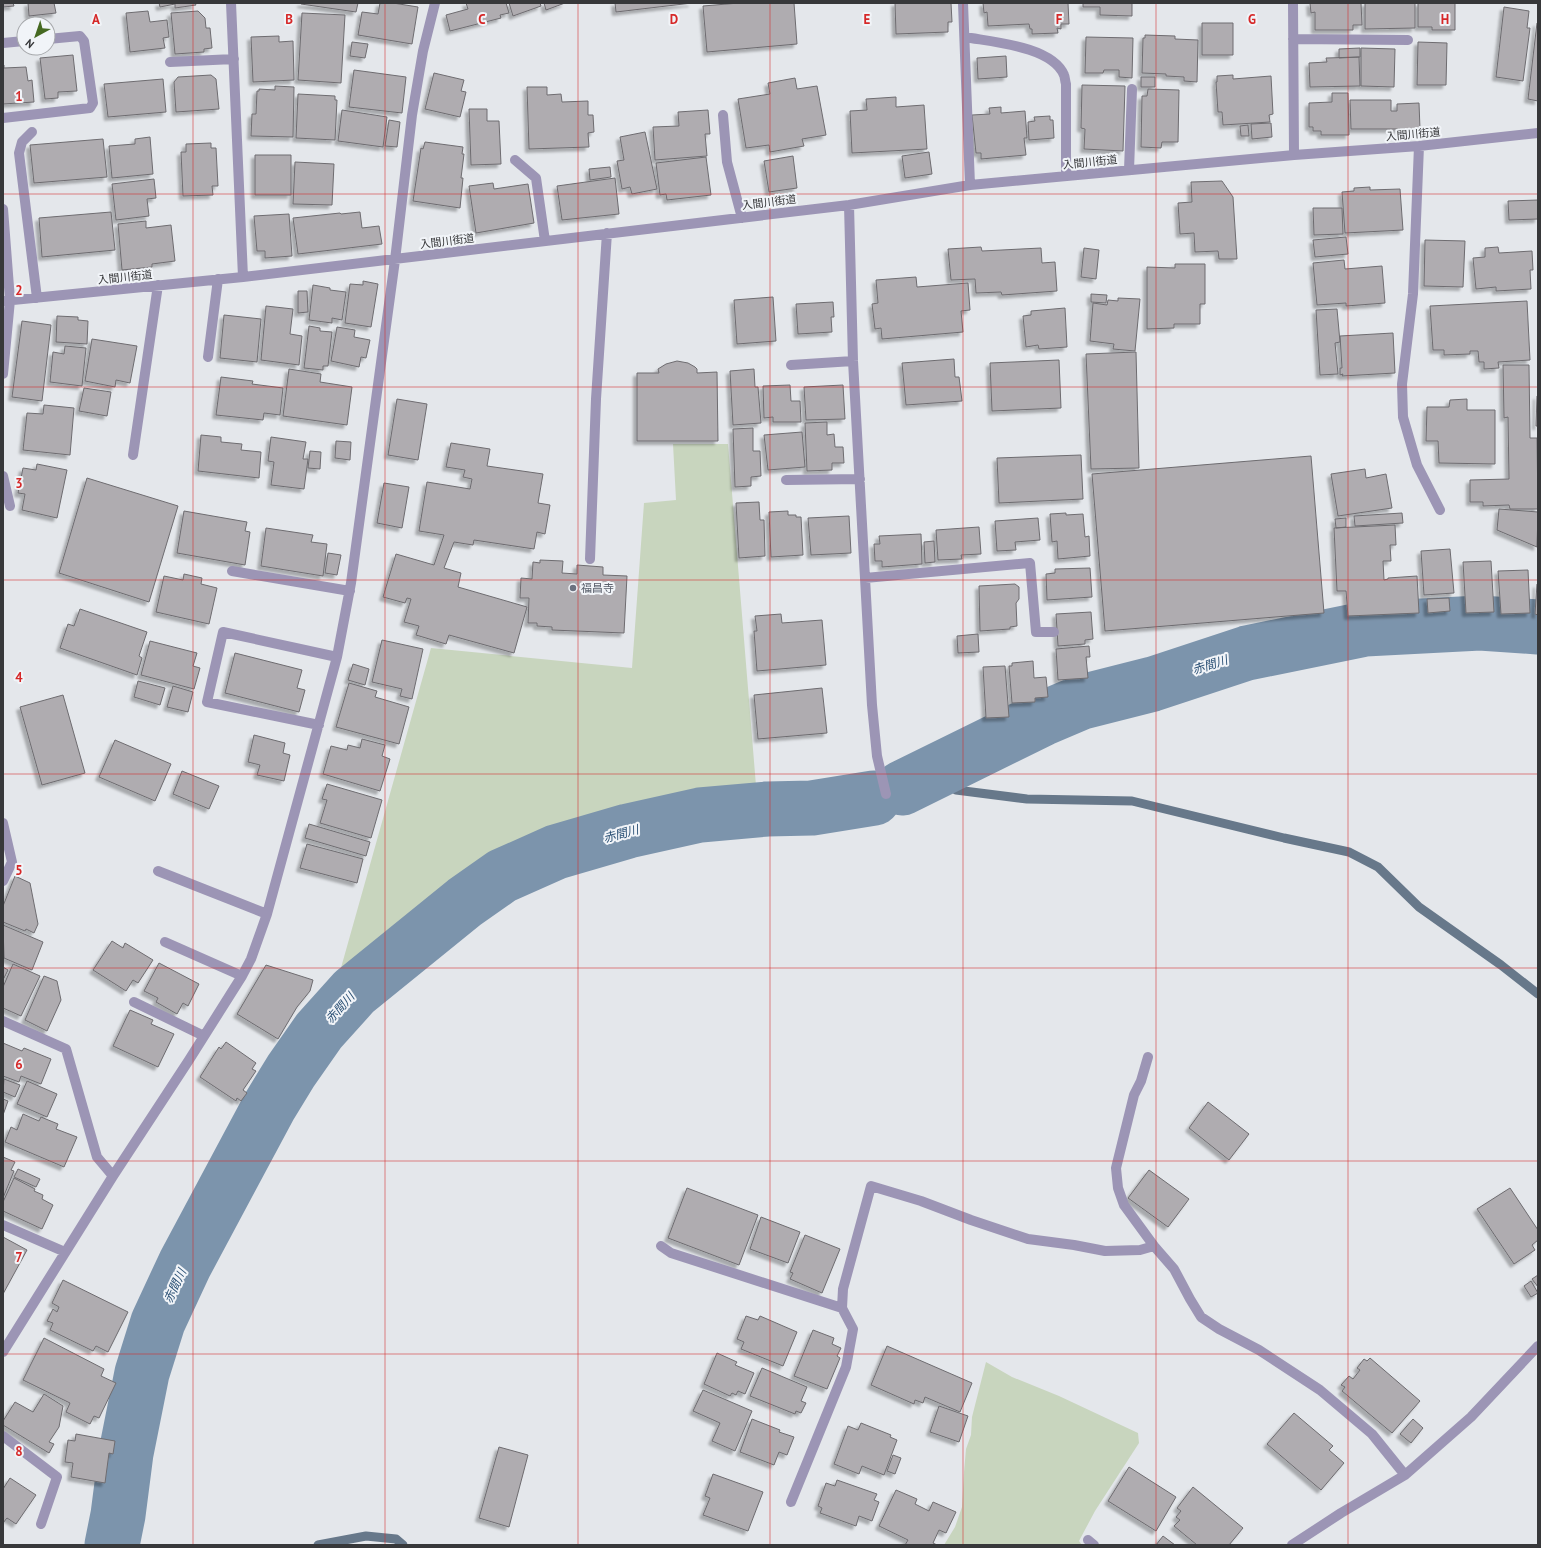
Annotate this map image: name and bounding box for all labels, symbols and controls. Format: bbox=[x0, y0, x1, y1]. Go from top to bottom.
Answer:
text: A bbox=[92, 11, 100, 28]
text: B bbox=[285, 11, 293, 28]
text: C bbox=[478, 11, 486, 28]
text: D bbox=[670, 11, 678, 28]
text: E bbox=[864, 11, 871, 28]
text: F bbox=[1056, 11, 1063, 28]
text: G bbox=[1248, 11, 1256, 28]
text: H bbox=[1441, 11, 1449, 28]
north arrow bbox=[16, 16, 56, 56]
text: N bbox=[22, 36, 37, 51]
text: 1 bbox=[15, 88, 23, 105]
street label: 入間川街道 bbox=[1385, 125, 1441, 143]
street label: 入間川街道 bbox=[1062, 152, 1118, 172]
street label: 入間川街道 bbox=[741, 192, 797, 212]
street label: 入間川街道 bbox=[419, 231, 475, 251]
street label: 入間川街道 bbox=[97, 267, 153, 287]
text: 2 bbox=[15, 282, 23, 299]
text: 3 bbox=[15, 475, 23, 492]
place label: 福昌寺 bbox=[581, 581, 614, 595]
marker: 福昌寺 bbox=[568, 583, 578, 593]
water label: 赤間川 bbox=[1190, 651, 1231, 677]
text: 4 bbox=[15, 669, 23, 686]
water label: 赤間川 bbox=[602, 821, 642, 845]
text: 5 bbox=[15, 862, 23, 879]
water label: 赤間川 bbox=[322, 988, 359, 1026]
text: 6 bbox=[15, 1056, 23, 1073]
text: 7 bbox=[15, 1249, 23, 1266]
water label: 赤間川 bbox=[160, 1264, 190, 1305]
text: 8 bbox=[15, 1443, 23, 1460]

